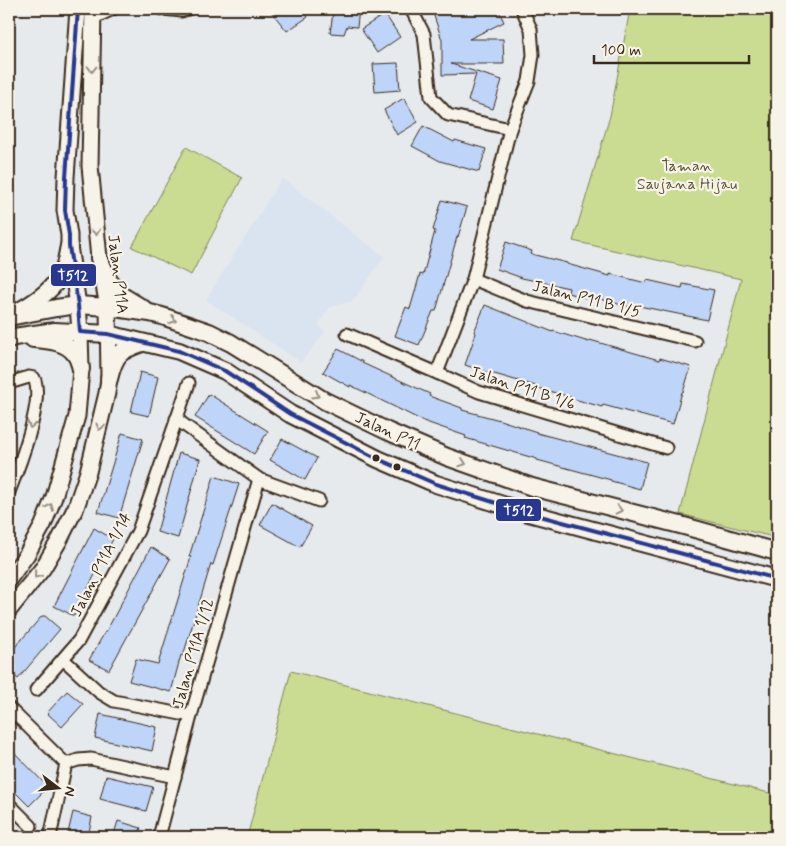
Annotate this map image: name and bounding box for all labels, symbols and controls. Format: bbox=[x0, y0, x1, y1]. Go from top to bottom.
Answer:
scale bar bbox=[594, 32, 748, 64]
text: 100 m bbox=[601, 41, 641, 61]
one-way arrow bbox=[86, 66, 97, 74]
park label: Taman Saujana Hijau bbox=[637, 156, 737, 195]
one-way arrow bbox=[90, 228, 101, 236]
street label: Jalan P11A bbox=[102, 233, 133, 315]
line badge: T512 bbox=[50, 263, 97, 287]
text: T512 bbox=[58, 267, 89, 285]
street label: Jalan P11 B 1/5 bbox=[530, 276, 643, 323]
one-way arrow bbox=[168, 314, 176, 324]
street label: Jalan P11 B 1/6 bbox=[467, 361, 578, 415]
one-way arrow bbox=[311, 389, 320, 399]
street label: Jalan P11 bbox=[351, 407, 423, 456]
one-way arrow bbox=[26, 421, 36, 429]
one-way arrow bbox=[95, 422, 105, 430]
unlabelled marker bbox=[371, 453, 381, 463]
one-way arrow bbox=[459, 457, 467, 467]
unlabelled marker bbox=[392, 462, 402, 472]
line badge: T512 bbox=[495, 498, 542, 522]
text: T512 bbox=[504, 502, 535, 520]
one-way arrow bbox=[44, 503, 54, 512]
one-way arrow bbox=[615, 504, 623, 515]
street label: Jalan P11A 1/14 bbox=[66, 509, 137, 620]
one-way arrow bbox=[34, 569, 42, 578]
street label: Jalan P11A 1/12 bbox=[168, 596, 219, 711]
north arrow bbox=[32, 764, 82, 814]
text: N bbox=[60, 784, 79, 798]

